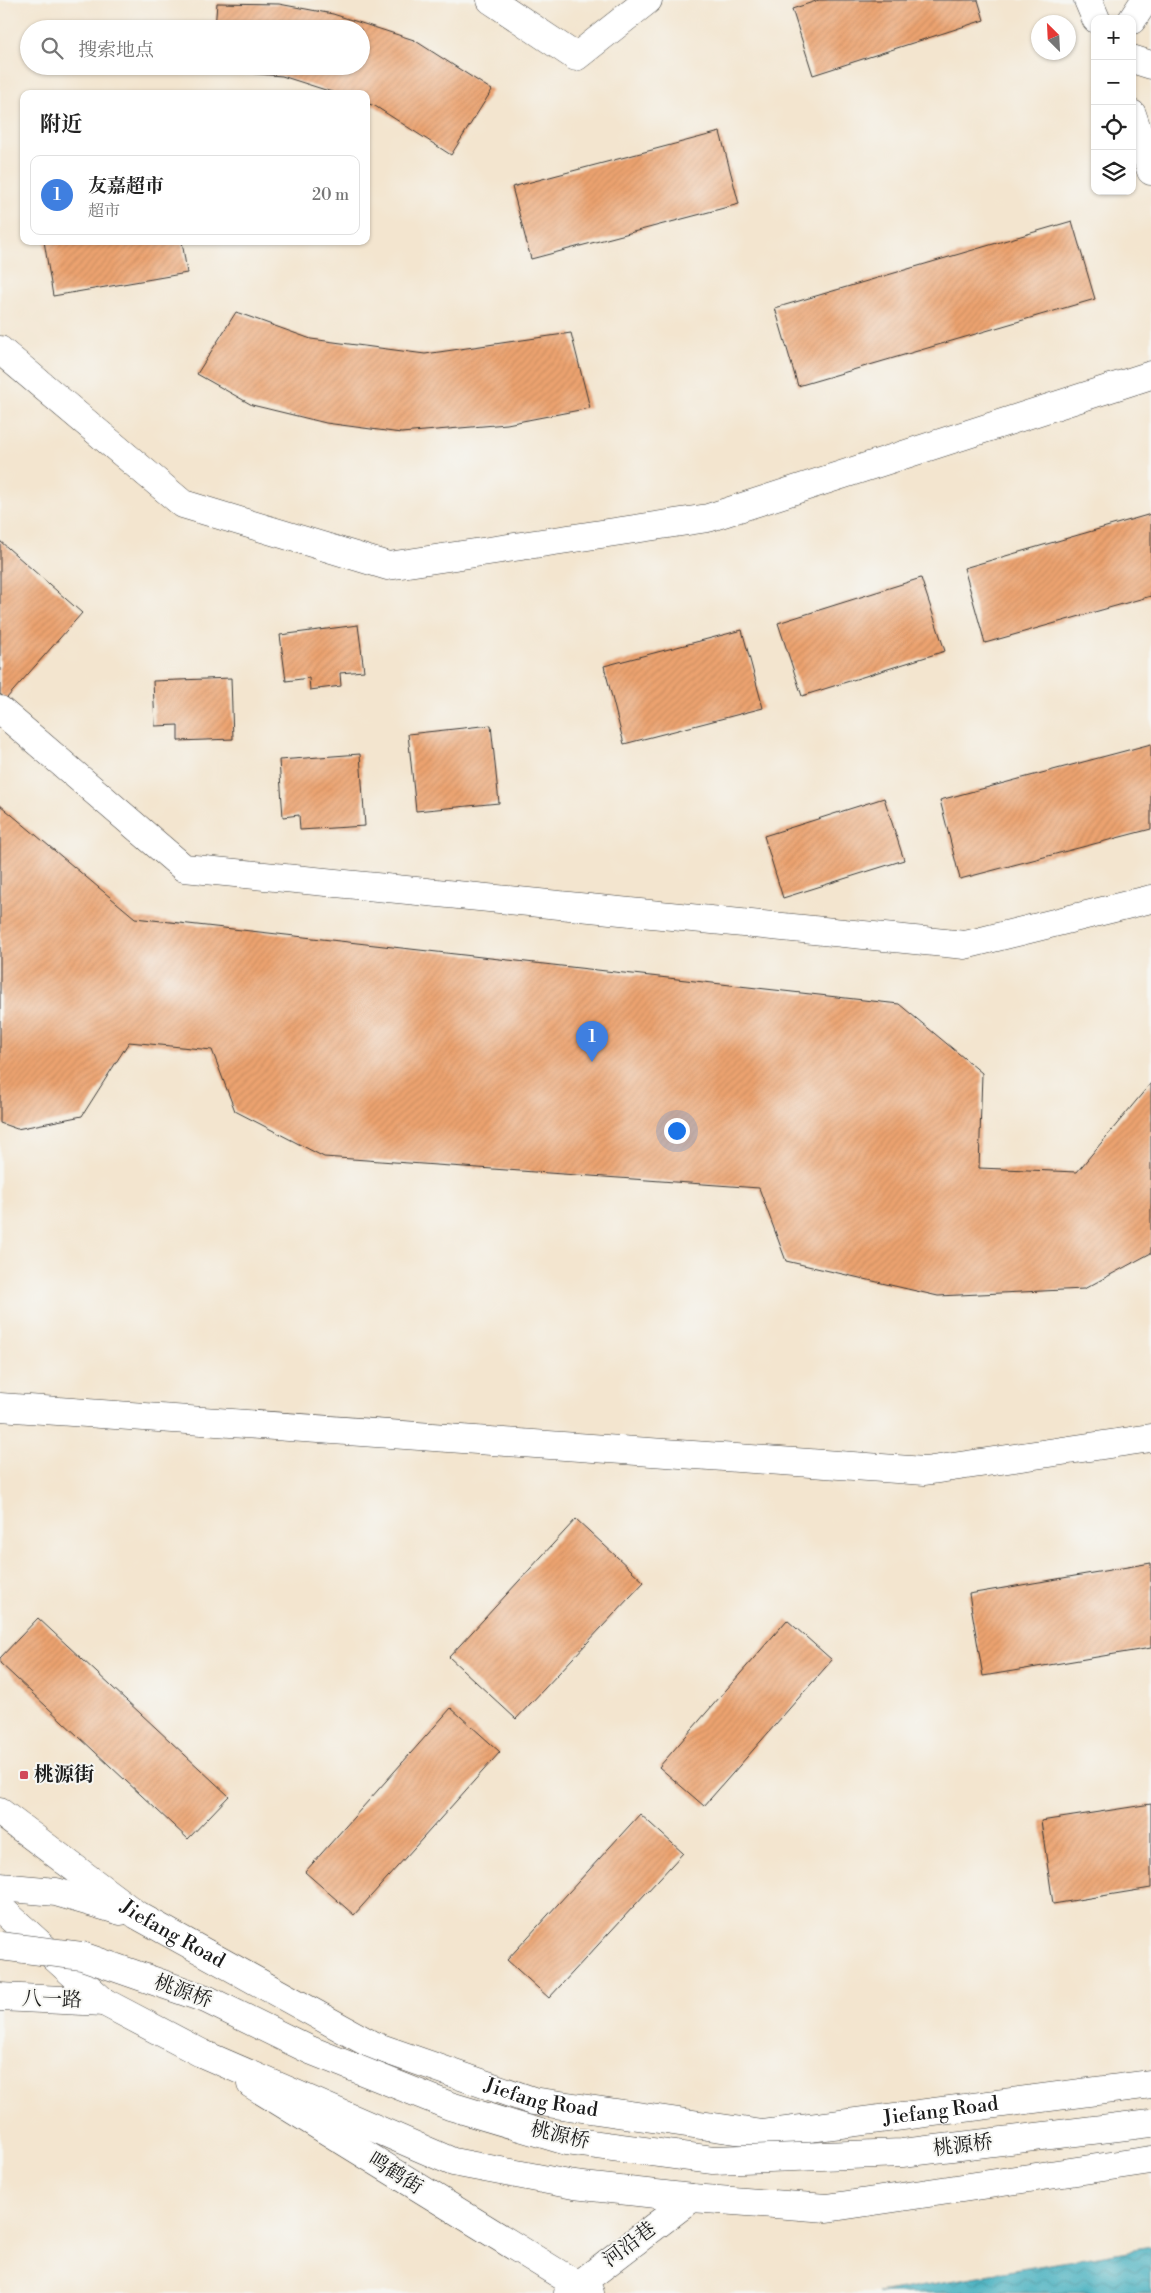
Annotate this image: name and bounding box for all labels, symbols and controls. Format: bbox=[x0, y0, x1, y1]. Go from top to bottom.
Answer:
north arrow bbox=[1031, 15, 1076, 60]
map controls bbox=[1091, 15, 1136, 195]
button: + bbox=[1091, 15, 1136, 60]
search box bbox=[20, 20, 370, 75]
icon: search bbox=[38, 34, 66, 62]
text: 搜索地点 bbox=[78, 38, 154, 62]
button: − bbox=[1091, 60, 1136, 105]
button: locate bbox=[1091, 105, 1136, 150]
text: 附近 bbox=[40, 112, 82, 138]
button: layers bbox=[1091, 150, 1136, 195]
text: 友嘉超市 bbox=[88, 174, 164, 198]
text: 1 bbox=[53, 185, 61, 205]
text: 20 m bbox=[312, 185, 349, 205]
text: 超市 bbox=[88, 201, 120, 221]
pin: 1 bbox=[576, 1021, 608, 1062]
your location bbox=[664, 1118, 690, 1144]
place label: 桃源街 bbox=[34, 1763, 94, 1788]
marker: 桃源街 bbox=[18, 1769, 30, 1781]
street label: Jiefang Road bbox=[115, 1894, 230, 1974]
street label: 桃源桥 bbox=[151, 1970, 215, 2014]
street label: 八一路 bbox=[22, 1986, 82, 2014]
street label: Jiefang Road bbox=[480, 2072, 600, 2123]
street label: Jiefang Road bbox=[881, 2091, 1001, 2131]
street label: 桃源桥 bbox=[528, 2117, 592, 2155]
street label: 桃源桥 bbox=[932, 2130, 994, 2162]
street label: 鸣鹤街 bbox=[363, 2148, 427, 2200]
street label: 河沿巷 bbox=[599, 2217, 661, 2273]

